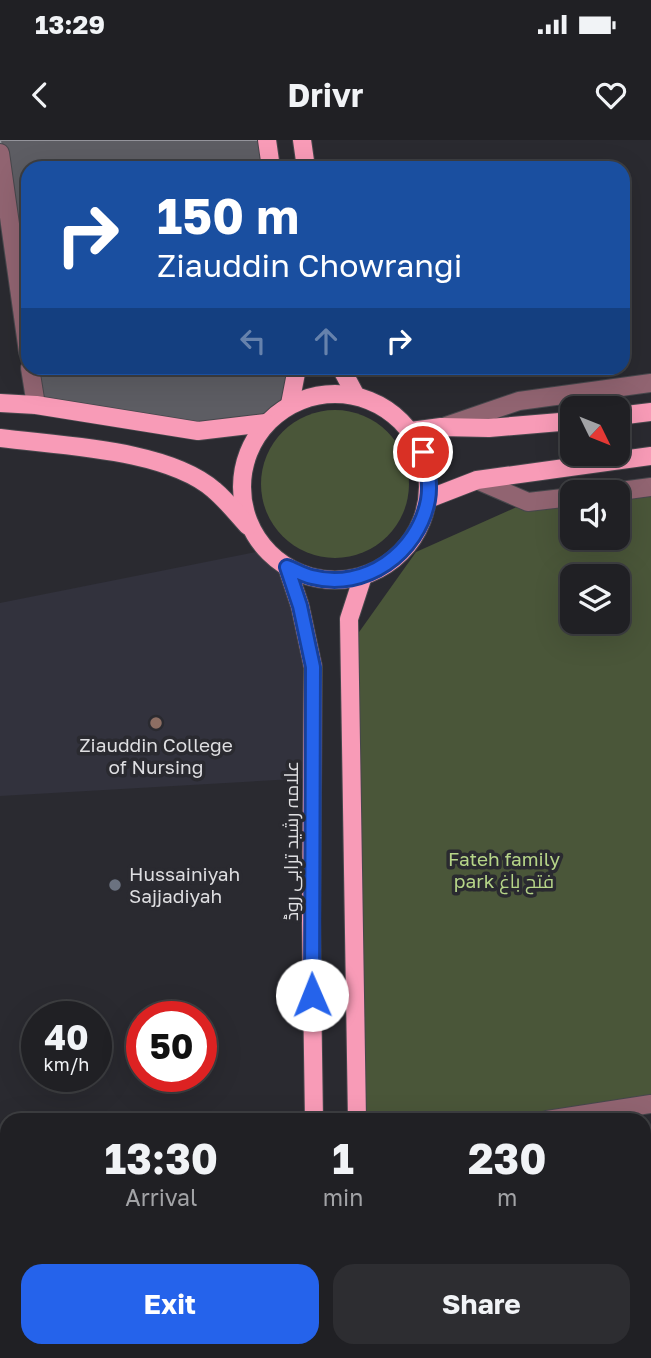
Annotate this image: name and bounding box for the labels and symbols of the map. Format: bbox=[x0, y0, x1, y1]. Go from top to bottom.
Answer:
north arrow bbox=[560, 396, 630, 466]
pin bbox=[393, 422, 453, 482]
marker: Ziauddin College of Nursing bbox=[148, 715, 164, 731]
place label: Ziauddin College of Nursing bbox=[79, 733, 233, 778]
street label: علامہ رشید ترابی روڈ bbox=[279, 761, 303, 921]
park label: Fateh family park فتح باغ bbox=[448, 847, 560, 895]
place label: Hussainiyah Sajjadiyah bbox=[129, 862, 240, 907]
marker: Hussainiyah Sajjadiyah bbox=[107, 877, 123, 893]
position arrow bbox=[275, 958, 349, 1032]
speed limit sign: 50 bbox=[126, 1001, 217, 1092]

